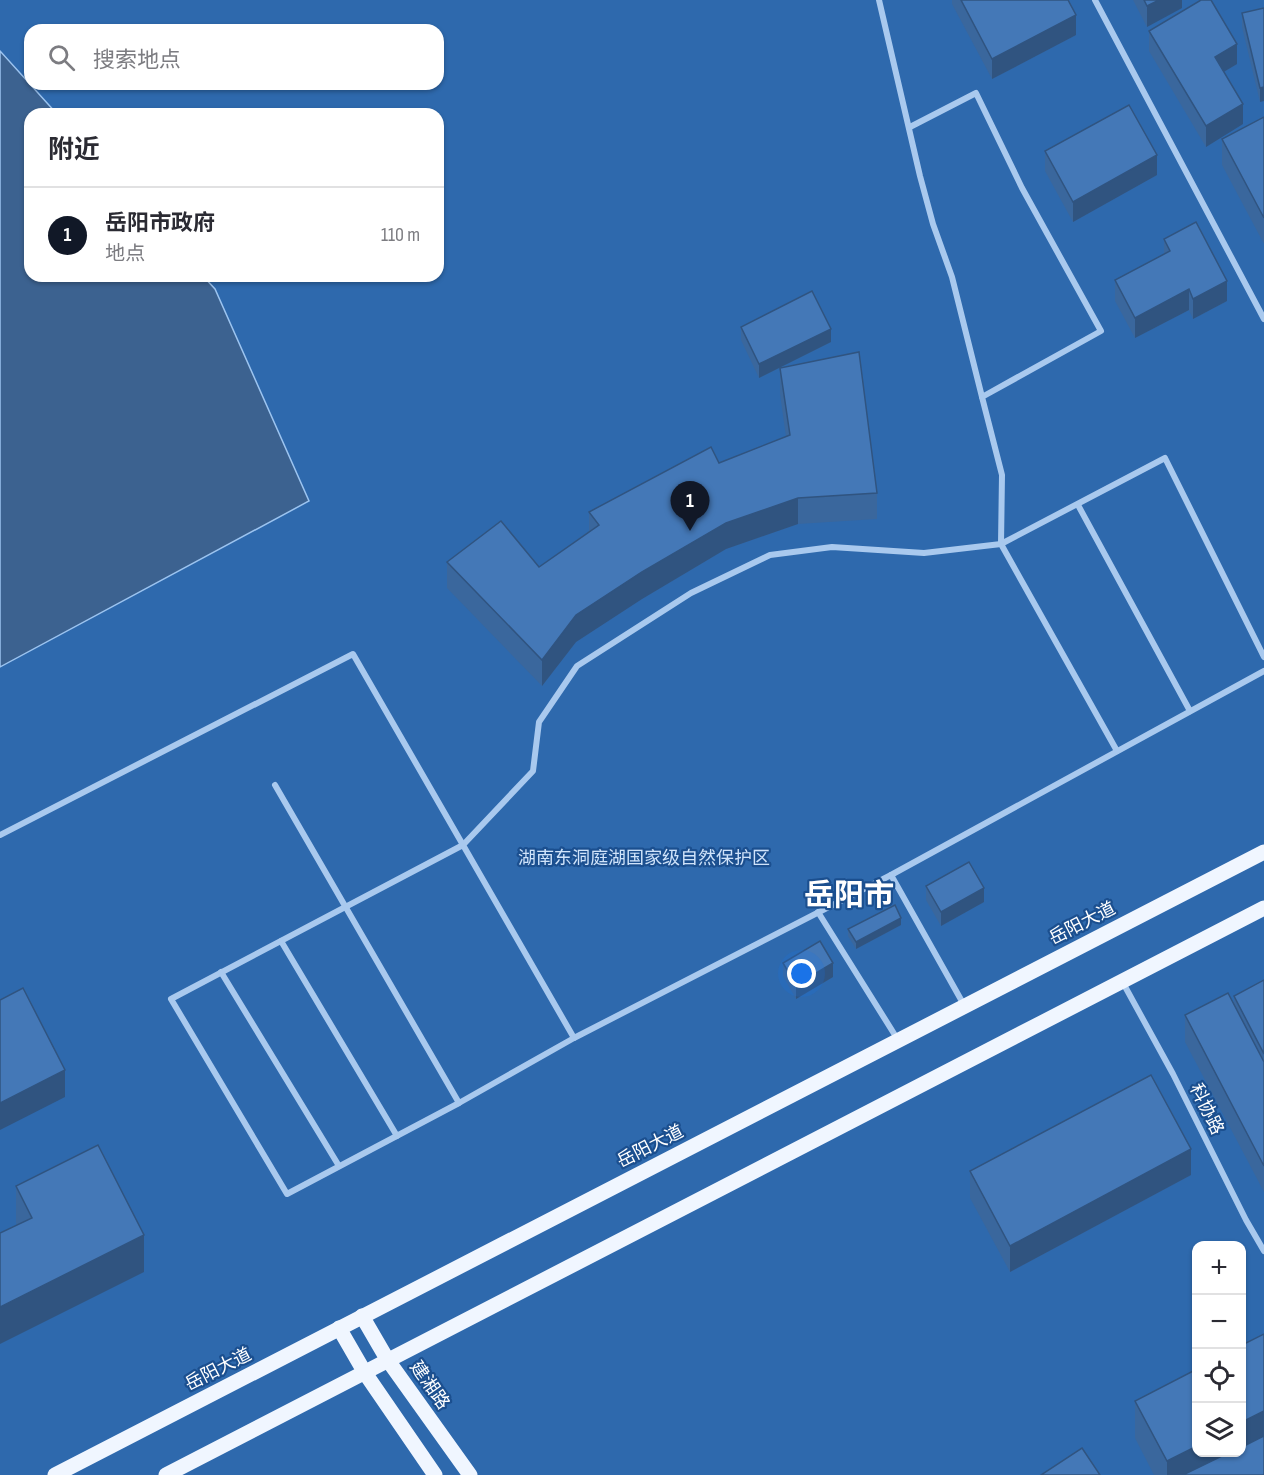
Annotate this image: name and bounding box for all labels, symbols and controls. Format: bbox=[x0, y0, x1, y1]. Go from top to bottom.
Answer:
search box bbox=[24, 24, 444, 90]
icon: search bbox=[45, 41, 78, 74]
text: 搜索地点 bbox=[93, 47, 181, 74]
text: 附近 bbox=[48, 135, 100, 166]
text: 岳阳市政府 bbox=[105, 210, 215, 237]
text: 1 bbox=[64, 223, 71, 247]
text: 110 m bbox=[381, 223, 420, 247]
text: 地点 bbox=[105, 242, 145, 266]
pin: 1 bbox=[670, 482, 710, 531]
park label: 湖南东洞庭湖国家级自然保护区 bbox=[518, 848, 770, 869]
district label: 岳阳市 bbox=[804, 878, 894, 914]
street label: 岳阳大道 bbox=[1045, 898, 1119, 949]
your location bbox=[787, 959, 816, 988]
street label: 科协路 bbox=[1185, 1080, 1228, 1138]
street label: 岳阳大道 bbox=[613, 1121, 687, 1172]
map controls bbox=[1192, 1241, 1246, 1457]
button: + bbox=[1192, 1241, 1246, 1295]
button: − bbox=[1192, 1295, 1246, 1349]
street label: 岳阳大道 bbox=[181, 1344, 255, 1395]
button: locate bbox=[1192, 1349, 1246, 1403]
street label: 建湘路 bbox=[406, 1357, 454, 1413]
button: layers bbox=[1192, 1403, 1246, 1457]

